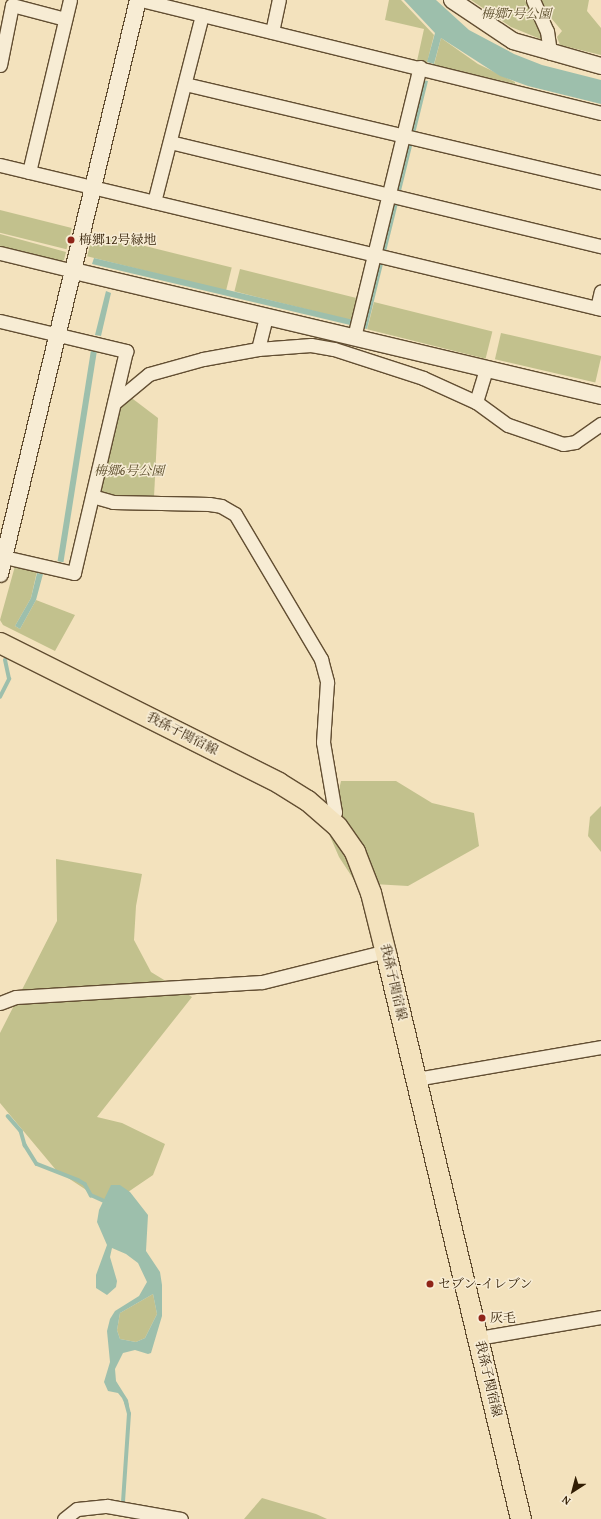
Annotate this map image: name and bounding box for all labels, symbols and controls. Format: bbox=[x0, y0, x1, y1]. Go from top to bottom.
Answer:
park label: 梅郷7号公園 bbox=[481, 6, 551, 22]
place label: 梅郷12号緑地 bbox=[79, 232, 157, 248]
marker: 梅郷12号緑地 bbox=[66, 235, 76, 245]
park label: 梅郷6号公園 bbox=[94, 463, 164, 479]
street label: 我孫子関宿線 bbox=[144, 709, 220, 759]
street label: 我孫子関宿線 bbox=[377, 942, 409, 1022]
place label: セブン-イレブン bbox=[438, 1276, 533, 1292]
marker: セブン-イレブン bbox=[425, 1279, 435, 1289]
place label: 灰毛 bbox=[490, 1310, 516, 1326]
marker: 灰毛 bbox=[477, 1313, 487, 1323]
street label: 我孫子関宿線 bbox=[472, 1339, 504, 1419]
north arrow bbox=[553, 1471, 593, 1511]
text: N bbox=[558, 1492, 574, 1509]

